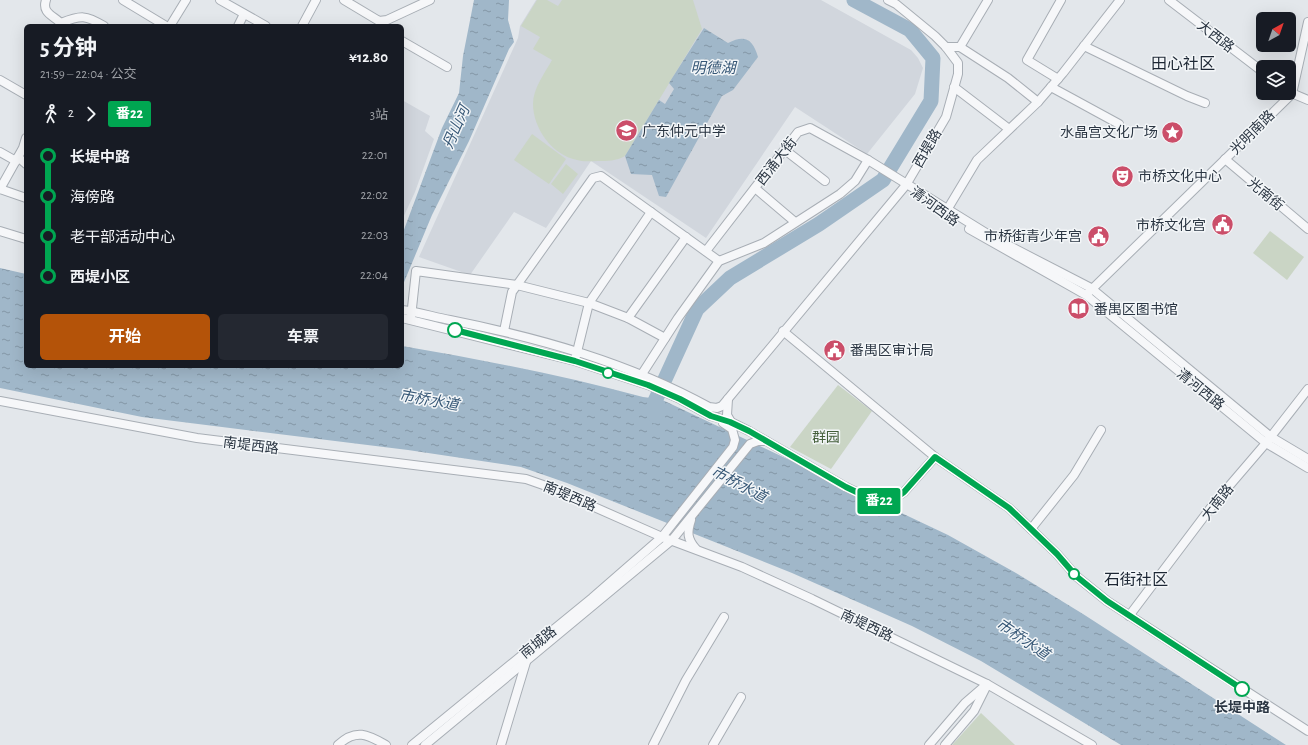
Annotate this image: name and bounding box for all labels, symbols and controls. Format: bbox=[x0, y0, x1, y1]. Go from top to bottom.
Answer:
north arrow bbox=[1256, 12, 1296, 52]
map controls bbox=[1256, 12, 1296, 100]
street label: 大西路 bbox=[1195, 18, 1237, 55]
text: 5 分钟 bbox=[40, 37, 97, 59]
text: ¥12.80 bbox=[349, 50, 388, 65]
district label: 田心社区 bbox=[1151, 56, 1215, 72]
water label: 明德湖 bbox=[690, 60, 737, 76]
button: layers bbox=[1256, 60, 1296, 100]
text: 21:59 – 22:04 · 公交 bbox=[40, 68, 137, 81]
water label: 丹山河 bbox=[440, 100, 474, 151]
icon: walk bbox=[40, 103, 62, 125]
icon: forward bbox=[80, 103, 102, 125]
text: 2 bbox=[68, 107, 74, 120]
text: 番22 bbox=[116, 107, 143, 121]
street label: 光明南路 bbox=[1227, 107, 1277, 157]
text: 3站 bbox=[370, 109, 388, 122]
school or university icon: 广东仲元中学 bbox=[614, 118, 640, 144]
place icon: 水晶宫文化广场 bbox=[1160, 119, 1186, 145]
place label: 广东仲元中学 bbox=[642, 123, 726, 139]
place label: 水晶宫文化广场 bbox=[1060, 124, 1158, 140]
street label: 西堤路 bbox=[910, 126, 944, 170]
street label: 西涌大街 bbox=[753, 135, 800, 188]
text: 22:01 bbox=[362, 149, 388, 162]
text: 长堤中路 bbox=[70, 150, 130, 165]
theatre icon: 市桥文化中心 bbox=[1109, 163, 1135, 189]
place label: 市桥文化中心 bbox=[1138, 168, 1222, 184]
street label: 光南街 bbox=[1245, 175, 1287, 214]
street label: 清河西路 bbox=[908, 184, 962, 229]
text: 22:02 bbox=[360, 189, 388, 202]
text: 海傍路 bbox=[70, 190, 115, 205]
public building icon: 市桥文化宫 bbox=[1209, 212, 1235, 238]
place label: 市桥文化宫 bbox=[1136, 217, 1206, 233]
public building icon: 市桥街青少年宫 bbox=[1085, 223, 1111, 249]
text: 22:03 bbox=[361, 229, 388, 242]
place label: 市桥街青少年宫 bbox=[984, 229, 1082, 244]
text: 老干部活动中心 bbox=[70, 230, 175, 245]
text: 22:04 bbox=[360, 269, 388, 282]
text: 西堤小区 bbox=[70, 270, 130, 285]
library icon: 番禺区图书馆 bbox=[1066, 296, 1092, 322]
place label: 番禺区图书馆 bbox=[1094, 302, 1178, 317]
button: 开始 bbox=[40, 314, 210, 360]
button: 车票 bbox=[218, 314, 388, 360]
unlabelled marker bbox=[447, 322, 463, 338]
public building icon: 番禺区审计局 bbox=[822, 337, 848, 363]
place label: 番禺区审计局 bbox=[850, 343, 934, 358]
street label: 清河西路 bbox=[1174, 366, 1227, 413]
unlabelled marker bbox=[602, 367, 614, 379]
water label: 市桥水道 bbox=[398, 387, 462, 413]
park label: 群园 bbox=[812, 430, 840, 445]
street label: 南堤西路 bbox=[222, 435, 280, 456]
water label: 市桥水道 bbox=[709, 463, 771, 506]
street label: 南堤西路 bbox=[541, 479, 599, 514]
street label: 大南路 bbox=[1198, 481, 1236, 523]
line badge: 番22 bbox=[856, 488, 902, 514]
text: 番22 bbox=[865, 494, 893, 508]
unlabelled marker bbox=[1068, 568, 1080, 580]
district label: 石街社区 bbox=[1104, 571, 1168, 588]
street label: 南堤西路 bbox=[838, 607, 895, 644]
water label: 市桥水道 bbox=[994, 616, 1054, 664]
street label: 南城路 bbox=[517, 623, 559, 661]
marker: 长堤中路 bbox=[1234, 681, 1250, 697]
place label: 长堤中路 bbox=[1214, 700, 1270, 715]

